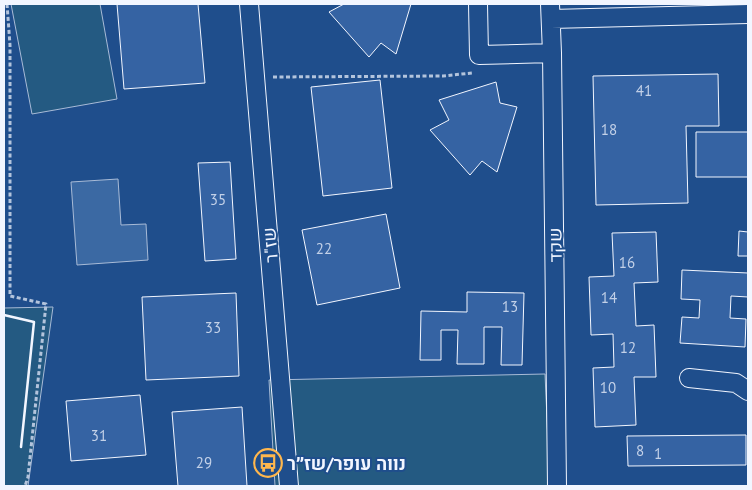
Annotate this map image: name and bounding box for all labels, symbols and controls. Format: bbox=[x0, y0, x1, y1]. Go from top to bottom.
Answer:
house number: 41 bbox=[636, 81, 652, 100]
house number: 18 bbox=[601, 120, 617, 139]
house number: 35 bbox=[210, 190, 226, 209]
street label: שז"ר bbox=[257, 226, 283, 264]
street label: שקד bbox=[543, 227, 567, 263]
house number: 22 bbox=[316, 239, 332, 258]
house number: 16 bbox=[619, 253, 635, 272]
house number: 14 bbox=[601, 288, 617, 307]
house number: 13 bbox=[502, 297, 518, 316]
house number: 33 bbox=[205, 318, 221, 337]
house number: 12 bbox=[620, 338, 636, 357]
house number: 10 bbox=[600, 378, 616, 397]
house number: 31 bbox=[91, 426, 107, 445]
house number: 8 bbox=[636, 441, 644, 460]
house number: 1 bbox=[654, 444, 662, 463]
bus stop icon: נווה עופר/שז״ר bbox=[253, 448, 283, 478]
place label: נווה עופר/שז״ר bbox=[287, 452, 406, 475]
house number: 29 bbox=[196, 453, 212, 472]

